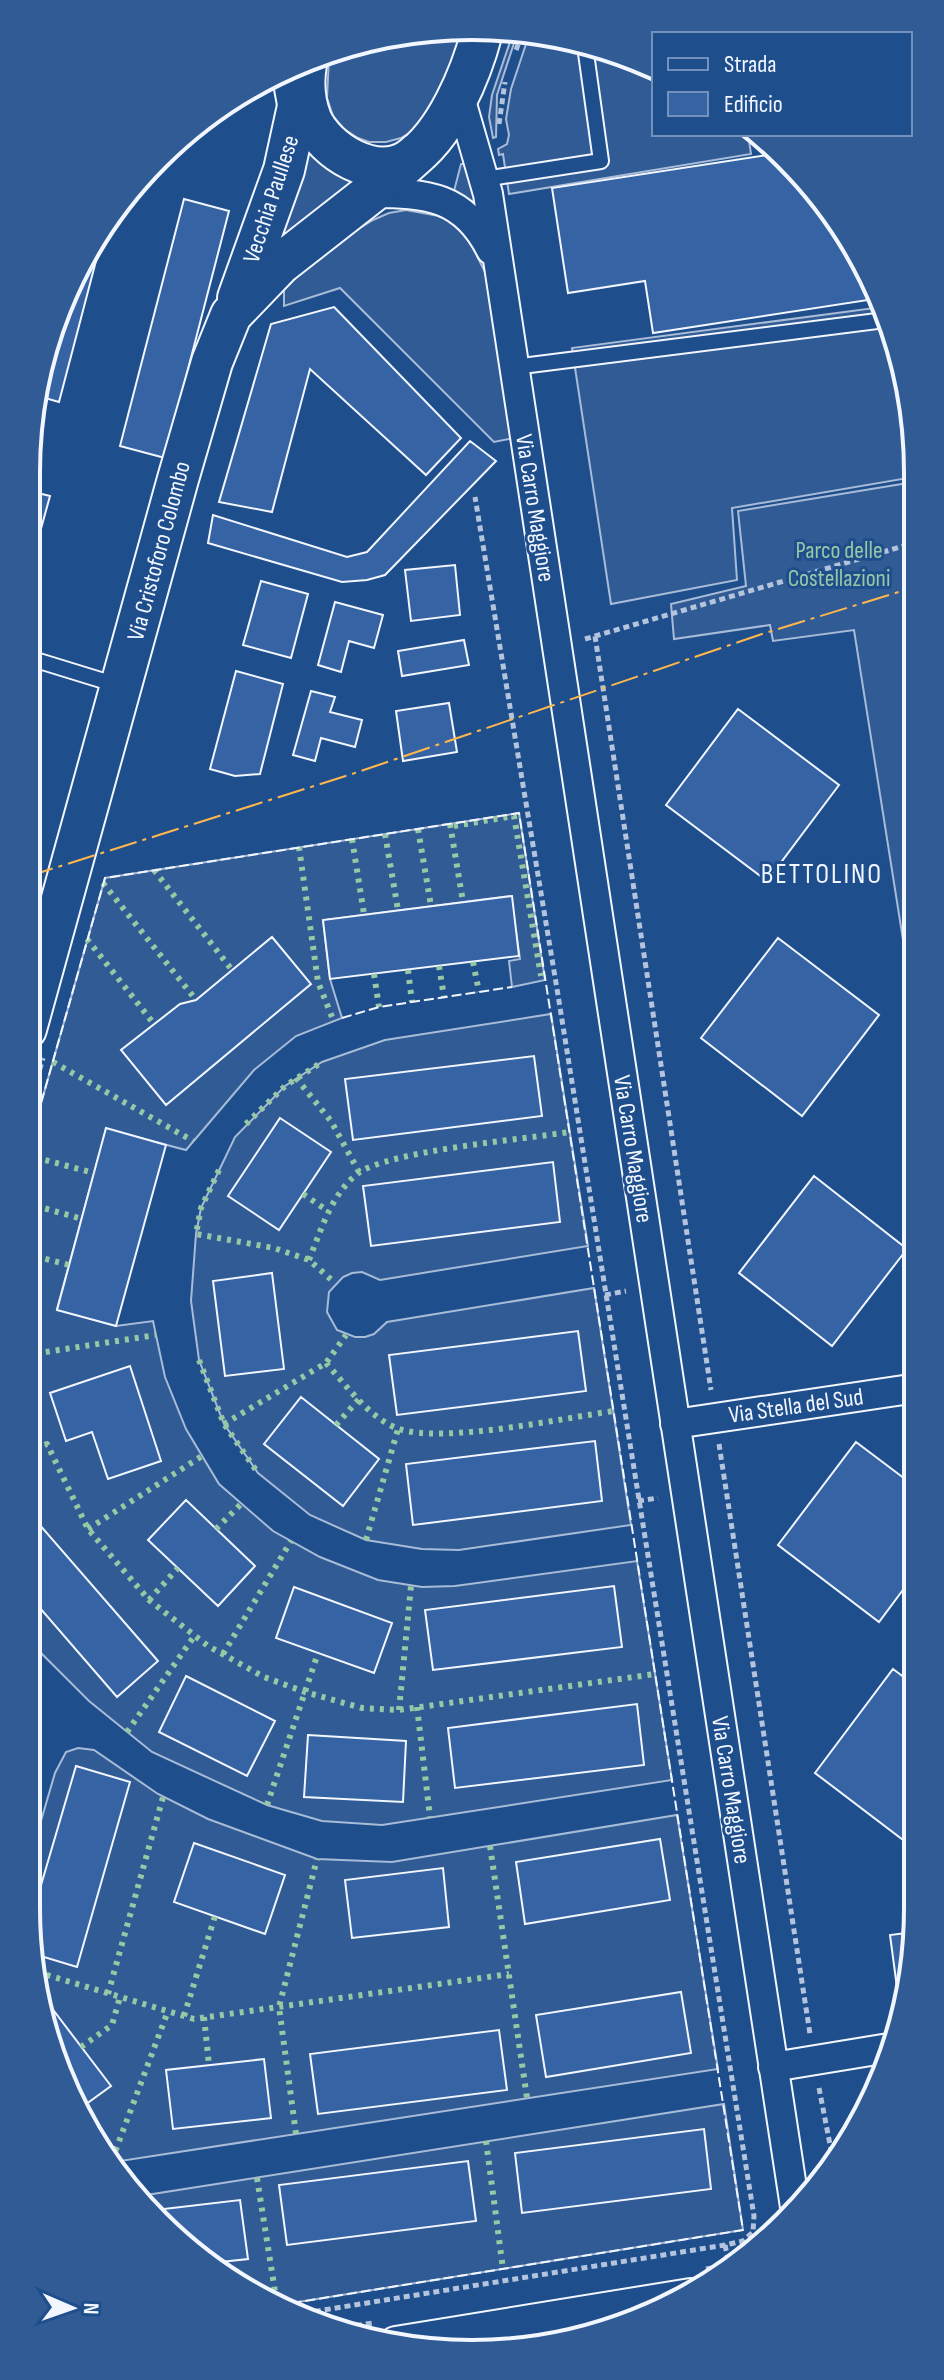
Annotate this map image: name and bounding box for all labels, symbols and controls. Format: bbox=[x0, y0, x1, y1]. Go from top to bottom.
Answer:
legend bbox=[652, 32, 912, 136]
text: Strada bbox=[724, 50, 777, 79]
text: Edificio bbox=[724, 90, 783, 119]
street label: Vecchia Paullese bbox=[237, 131, 305, 267]
street label: Via Carro Maggiore bbox=[509, 432, 561, 584]
street label: Via Cristoforo Colombo bbox=[121, 458, 197, 644]
park label: Parco delle Costellazioni bbox=[788, 536, 890, 593]
district label: BETTOLINO bbox=[761, 858, 883, 891]
street label: Via Carro Maggiore bbox=[607, 1073, 659, 1225]
street label: Via Stella del Sud bbox=[727, 1382, 865, 1430]
street label: Via Carro Maggiore bbox=[705, 1714, 757, 1866]
north arrow bbox=[32, 2268, 112, 2348]
text: N bbox=[77, 2302, 104, 2315]

